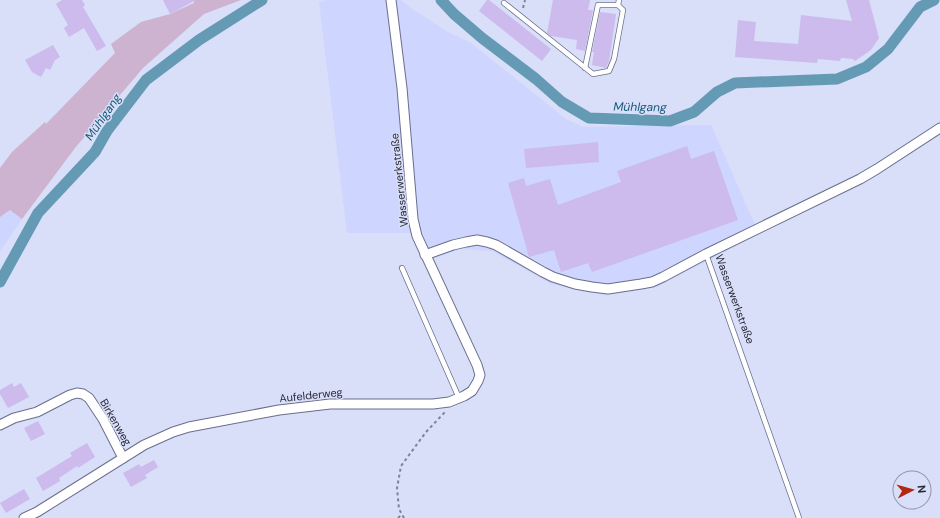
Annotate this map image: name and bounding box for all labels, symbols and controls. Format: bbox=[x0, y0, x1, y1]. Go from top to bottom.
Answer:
water label: Mühlgang bbox=[81, 90, 125, 143]
water label: Mühlgang bbox=[613, 99, 667, 115]
street label: Wasserwerkstraße bbox=[387, 132, 411, 228]
street label: Wasserwerkstraße bbox=[712, 252, 758, 346]
street label: Aufelderweg bbox=[279, 385, 343, 405]
street label: Birkenweg bbox=[97, 396, 135, 448]
north arrow bbox=[892, 470, 932, 510]
text: N bbox=[915, 484, 929, 494]

